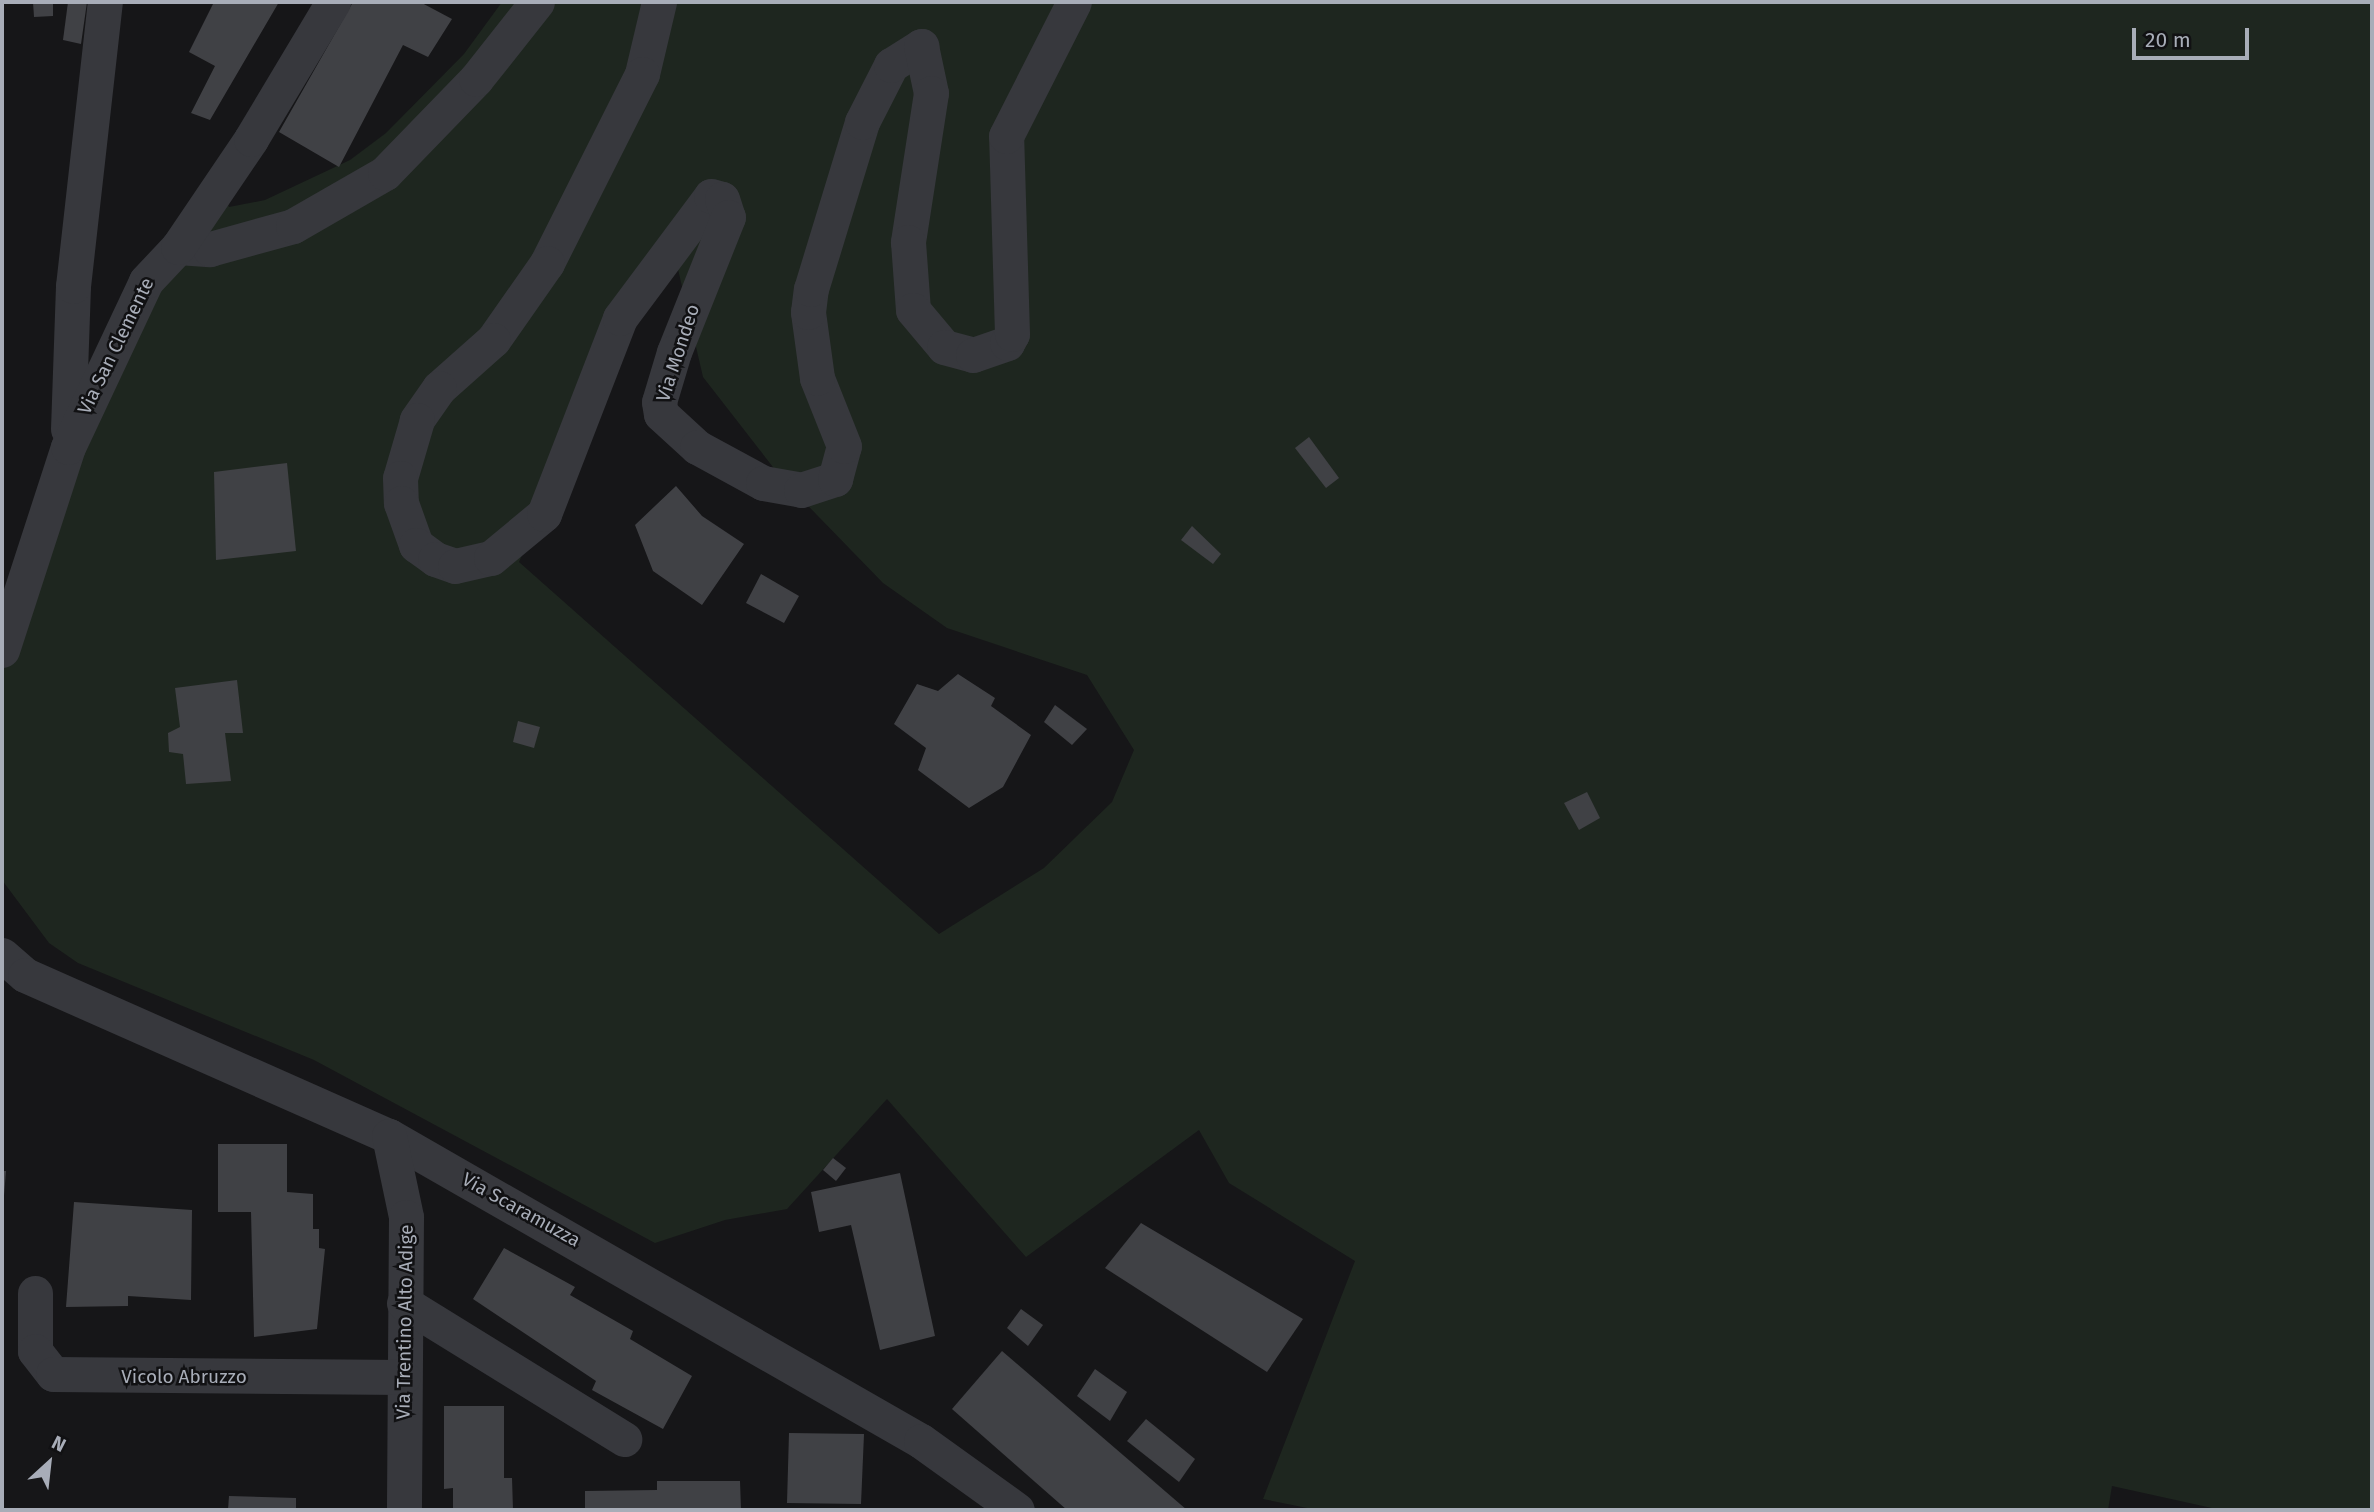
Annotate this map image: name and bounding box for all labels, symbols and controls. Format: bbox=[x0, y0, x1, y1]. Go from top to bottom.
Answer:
scale bar bbox=[2136, 14, 2253, 58]
text: 20 m bbox=[2145, 27, 2191, 53]
street label: Via San Clemente bbox=[73, 274, 159, 418]
street label: Via Mondeo bbox=[652, 301, 704, 405]
street label: Via Scaramuzza bbox=[458, 1168, 584, 1252]
street label: Via Trentino Alto Adige bbox=[392, 1224, 418, 1420]
street label: Vicolo Abruzzo bbox=[121, 1366, 247, 1388]
north arrow bbox=[14, 1428, 84, 1498]
text: N bbox=[48, 1431, 70, 1457]

